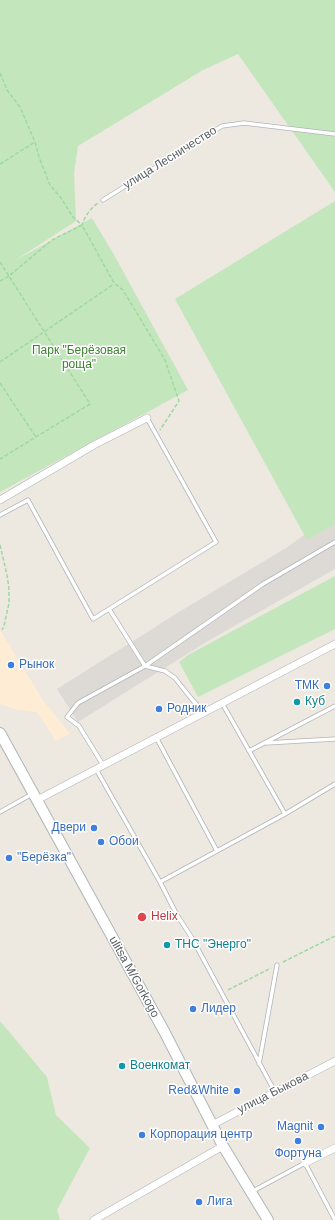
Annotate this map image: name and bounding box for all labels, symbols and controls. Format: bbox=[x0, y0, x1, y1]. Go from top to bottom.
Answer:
street label: улица Лесничество bbox=[121, 123, 219, 193]
park label: Парк "Берёзовая роща" bbox=[32, 344, 126, 372]
place label: Рынок bbox=[19, 658, 54, 672]
marker: Рынок bbox=[6, 660, 16, 670]
place label: ТМК bbox=[295, 679, 319, 693]
marker: ТМК bbox=[322, 681, 332, 691]
place label: Куб bbox=[305, 695, 325, 709]
marker: Куб bbox=[292, 697, 302, 707]
place label: Родник bbox=[167, 702, 206, 716]
marker: Родник bbox=[154, 704, 164, 714]
place label: Двери bbox=[52, 821, 86, 835]
marker: Двери bbox=[89, 823, 99, 833]
place label: Обои bbox=[109, 835, 139, 849]
marker: Обои bbox=[96, 837, 106, 847]
place label: "Берёзка" bbox=[17, 851, 71, 865]
marker: "Берёзка" bbox=[4, 853, 14, 863]
place label: Helix bbox=[151, 910, 178, 924]
marker: Helix bbox=[136, 911, 148, 923]
street label: ulitsa M/Gorkogo bbox=[106, 934, 162, 1020]
place label: ТНС "Энерго" bbox=[175, 938, 251, 952]
marker: ТНС "Энерго" bbox=[162, 940, 172, 950]
place label: Лидер bbox=[201, 1002, 236, 1016]
marker: Лидер bbox=[188, 1004, 198, 1014]
place label: Военкомат bbox=[130, 1059, 190, 1073]
marker: Военкомат bbox=[117, 1061, 127, 1071]
street label: улица Быкова bbox=[235, 1069, 311, 1117]
place label: Red&White bbox=[168, 1084, 229, 1098]
marker: Red&White bbox=[232, 1086, 242, 1096]
place label: Magnit bbox=[277, 1120, 313, 1134]
marker: Magnit bbox=[316, 1122, 326, 1132]
place label: Корпорация центр bbox=[150, 1128, 252, 1142]
marker: Корпорация центр bbox=[137, 1130, 147, 1140]
marker: Фортуна bbox=[293, 1136, 303, 1146]
place label: Фортуна bbox=[274, 1147, 322, 1161]
place label: Лига bbox=[207, 1195, 232, 1209]
marker: Лига bbox=[194, 1197, 204, 1207]

